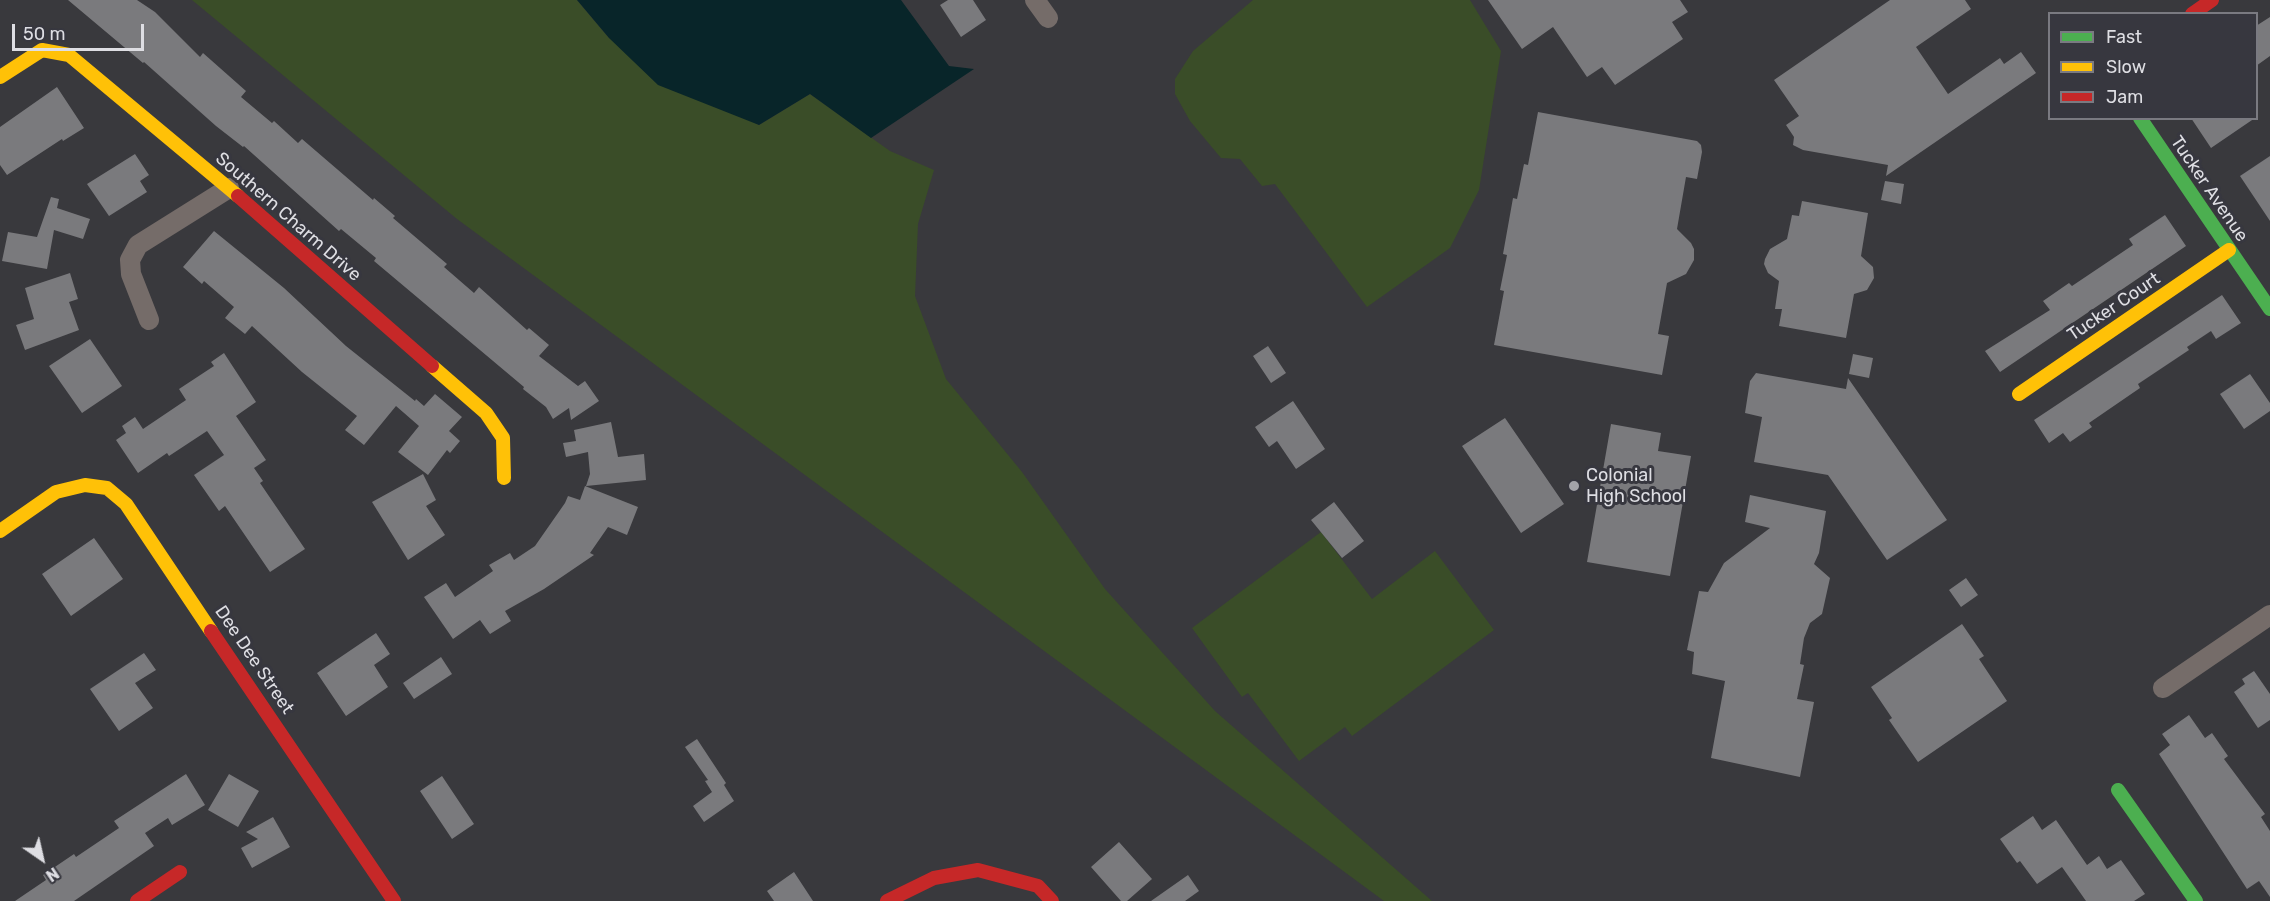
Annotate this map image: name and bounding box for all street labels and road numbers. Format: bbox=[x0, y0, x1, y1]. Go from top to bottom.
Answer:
street label: Tucker Avenue bbox=[2166, 132, 2252, 246]
street label: Southern Charm Drive bbox=[211, 148, 365, 286]
street label: Tucker Court bbox=[2064, 268, 2164, 346]
street label: Dee Dee Street bbox=[210, 602, 298, 718]

